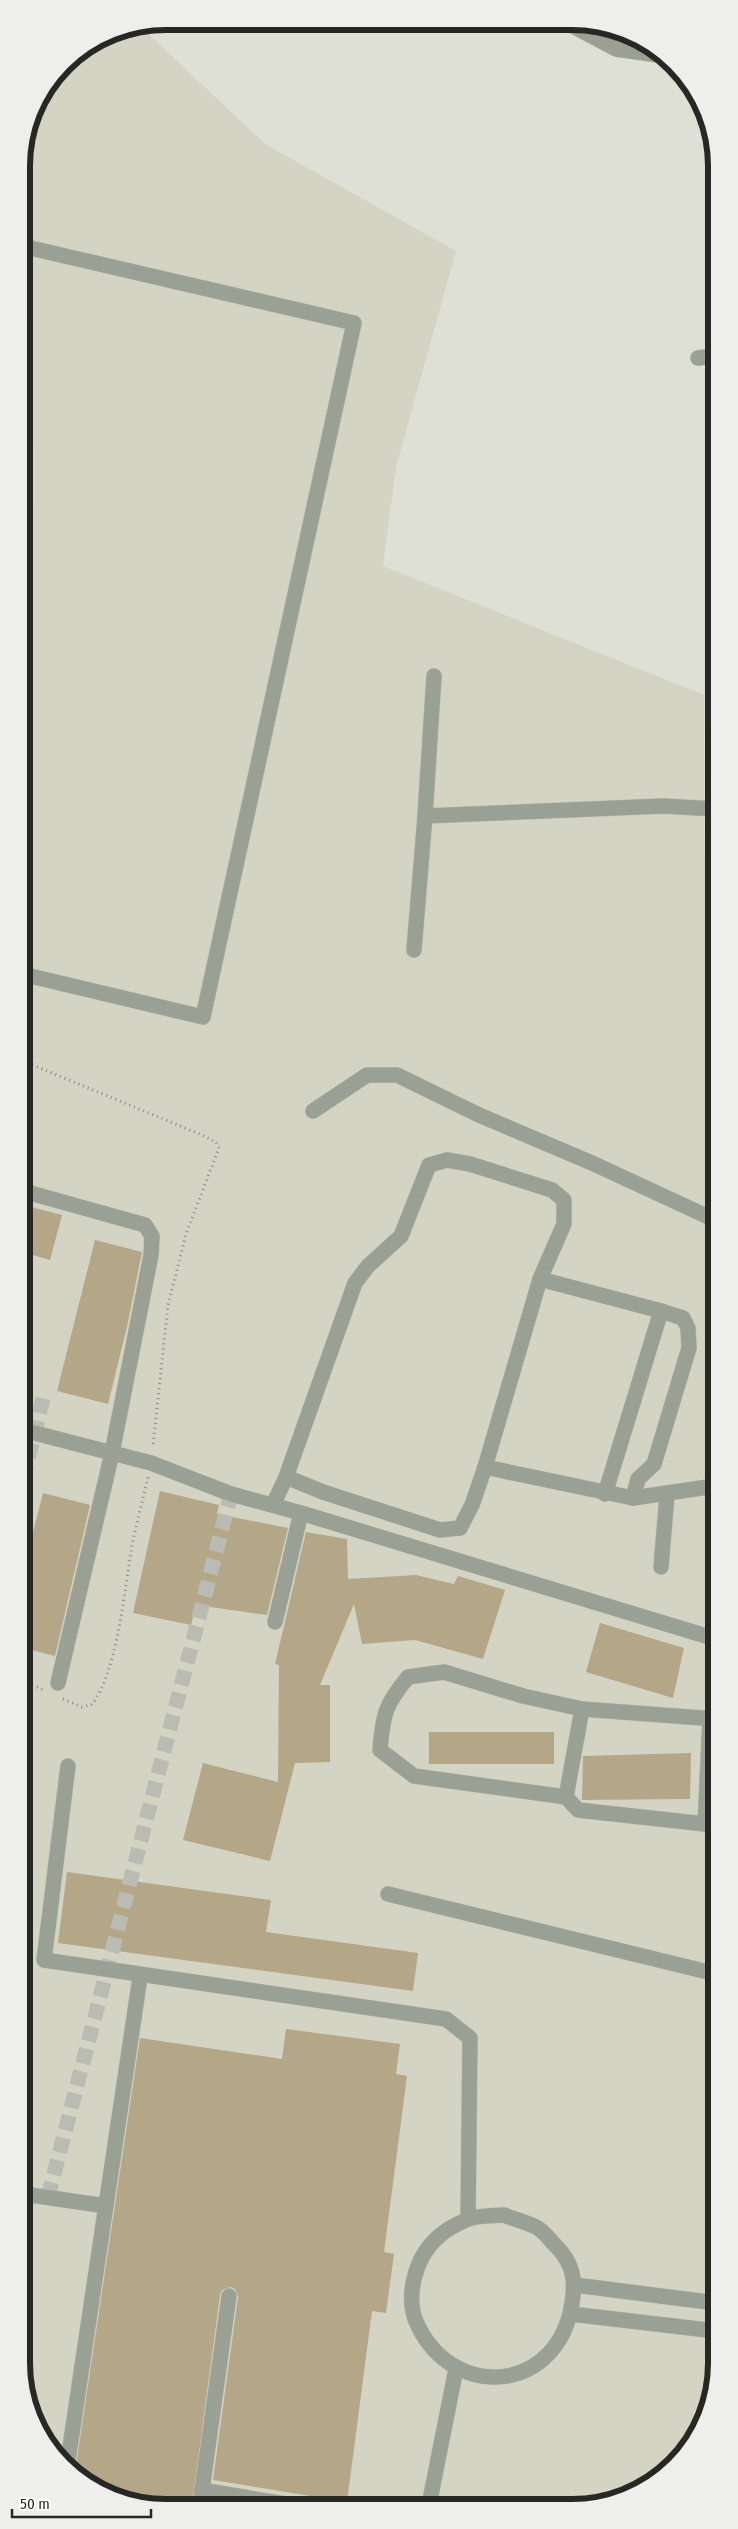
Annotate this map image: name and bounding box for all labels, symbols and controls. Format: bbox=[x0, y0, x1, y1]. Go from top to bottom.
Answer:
scale bar bbox=[12, 2486, 151, 2518]
text: 50 m bbox=[20, 2495, 50, 2513]

